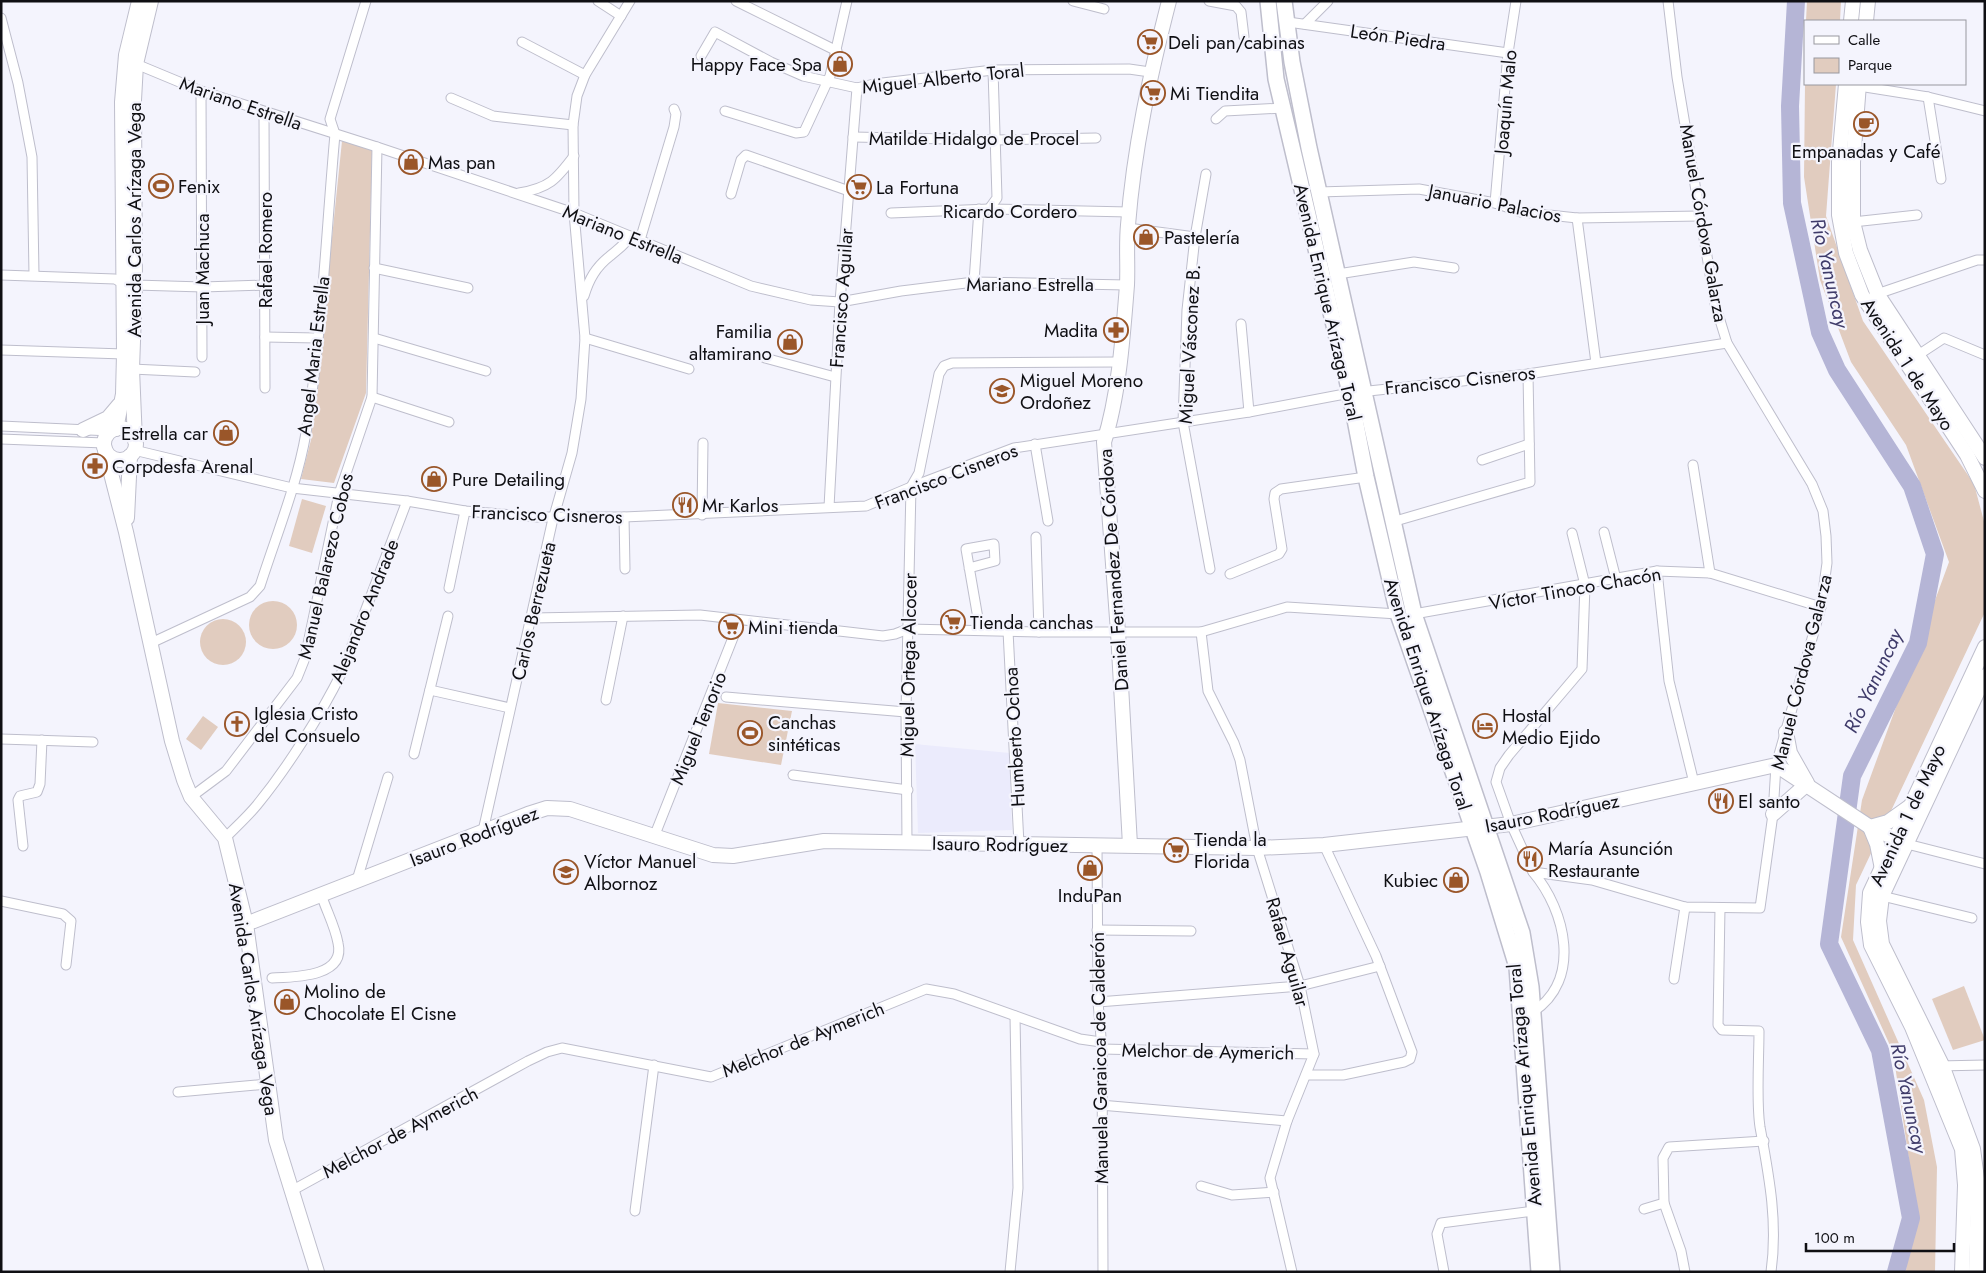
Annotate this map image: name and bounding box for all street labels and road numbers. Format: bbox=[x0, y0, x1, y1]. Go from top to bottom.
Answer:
street label: León Piedra bbox=[1349, 17, 1447, 58]
street label: Joaquín Malo bbox=[1487, 49, 1524, 158]
street label: Miguel Alberto Toral bbox=[861, 57, 1026, 100]
street label: Mariano Estrella bbox=[176, 70, 306, 137]
street label: Avenida Carlos Arízaga Vega bbox=[121, 102, 148, 338]
street label: Manuel Córdova Galarza bbox=[1673, 122, 1734, 324]
street label: Matilde Hidalgo de Procel bbox=[869, 125, 1079, 152]
street label: Januario Palacios bbox=[1423, 177, 1564, 230]
street label: Avenida Enrique Arízaga Toral bbox=[1287, 181, 1368, 424]
street label: Rafael Romero bbox=[252, 192, 279, 308]
street label: Mariano Estrella bbox=[559, 198, 687, 271]
street label: Ricardo Cordero bbox=[943, 198, 1077, 225]
street label: Juan Machuca bbox=[189, 213, 216, 328]
street label: Francisco Aguilar bbox=[823, 227, 860, 369]
street label: Miguel Vásconez B. bbox=[1172, 264, 1207, 425]
street label: Mariano Estrella bbox=[966, 271, 1094, 298]
street label: Angel Maria Estrella bbox=[290, 275, 337, 437]
street label: Avenida 1 de Mayo bbox=[1854, 293, 1961, 436]
street label: Francisco Cisneros bbox=[1383, 359, 1537, 402]
street label: Francisco Cisneros bbox=[871, 437, 1022, 516]
street label: Daniel Fernandez De Córdova bbox=[1092, 448, 1135, 692]
street label: Manuel Balarezo Cobos bbox=[291, 470, 360, 662]
street label: Francisco Cisneros bbox=[471, 498, 623, 531]
street label: Alejandro Andrade bbox=[323, 535, 406, 687]
street label: Carlos Berrezueta bbox=[504, 539, 563, 683]
street label: Víctor Tinoco Chacón bbox=[1487, 560, 1663, 617]
street label: Manuel Córdova Galarza bbox=[1764, 571, 1839, 773]
street label: Miguel Ortega Alcocer bbox=[893, 572, 924, 757]
street label: Avenida Enrique Arízaga Toral bbox=[1377, 574, 1478, 814]
street label: Humberto Ochoa bbox=[997, 666, 1032, 807]
street label: Miguel Tenorio bbox=[663, 668, 733, 789]
street label: Avenida 1 de Mayo bbox=[1863, 740, 1952, 890]
street label: Isauro Rodríguez bbox=[1483, 787, 1622, 840]
street label: Isauro Rodríguez bbox=[406, 799, 543, 873]
street label: Isauro Rodríguez bbox=[932, 830, 1069, 859]
street label: Avenida Carlos Arízaga Vega bbox=[222, 881, 285, 1117]
street label: Rafael Aguilar bbox=[1259, 894, 1316, 1010]
street label: Manuela Garaicoa de Calderón bbox=[1084, 932, 1115, 1184]
street label: Avenida Enrique Arízaga Toral bbox=[1500, 963, 1549, 1207]
street label: Melchor de Aymerich bbox=[718, 995, 888, 1084]
street label: Melchor de Aymerich bbox=[1121, 1036, 1295, 1067]
street label: Melchor de Aymerich bbox=[318, 1080, 483, 1185]

